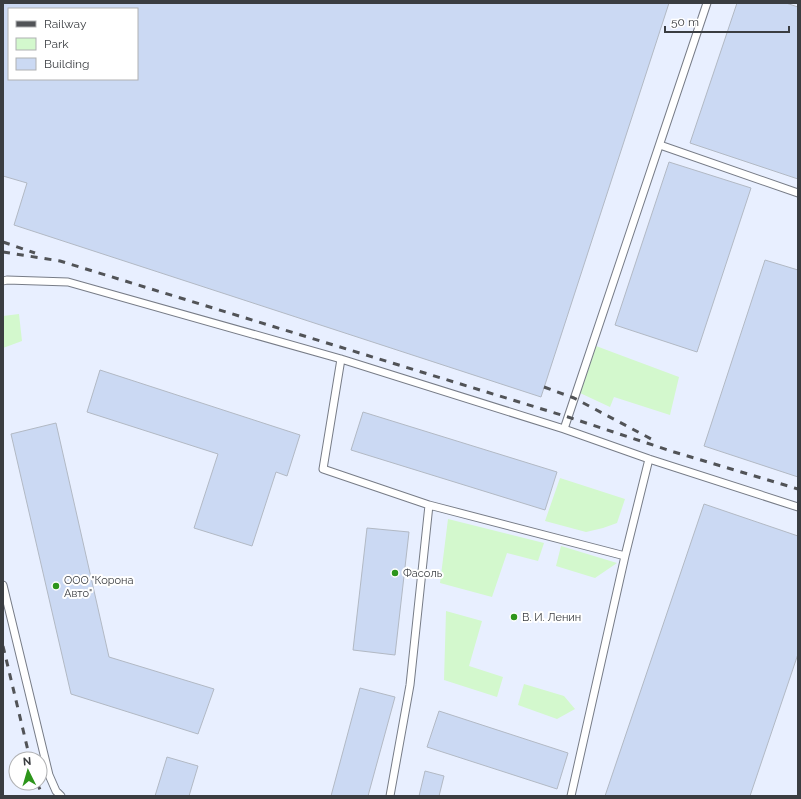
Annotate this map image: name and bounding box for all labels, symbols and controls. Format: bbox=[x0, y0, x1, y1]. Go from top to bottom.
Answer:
legend bbox=[8, 8, 138, 80]
scale bar bbox=[665, 8, 789, 34]
text: 50 m bbox=[671, 15, 699, 29]
text: Railway bbox=[44, 17, 87, 31]
text: Park bbox=[44, 37, 69, 51]
text: Building bbox=[44, 57, 90, 71]
place label: Фасоль bbox=[403, 567, 443, 580]
marker: Фасоль bbox=[390, 568, 400, 578]
place label: ООО "Корона Авто" bbox=[64, 574, 134, 600]
marker: ООО "Корона Авто" bbox=[51, 581, 61, 591]
place label: В. И. Ленин bbox=[522, 611, 581, 624]
marker: В. И. Ленин bbox=[509, 612, 519, 622]
north arrow bbox=[8, 751, 48, 791]
text: N bbox=[22, 755, 32, 768]

